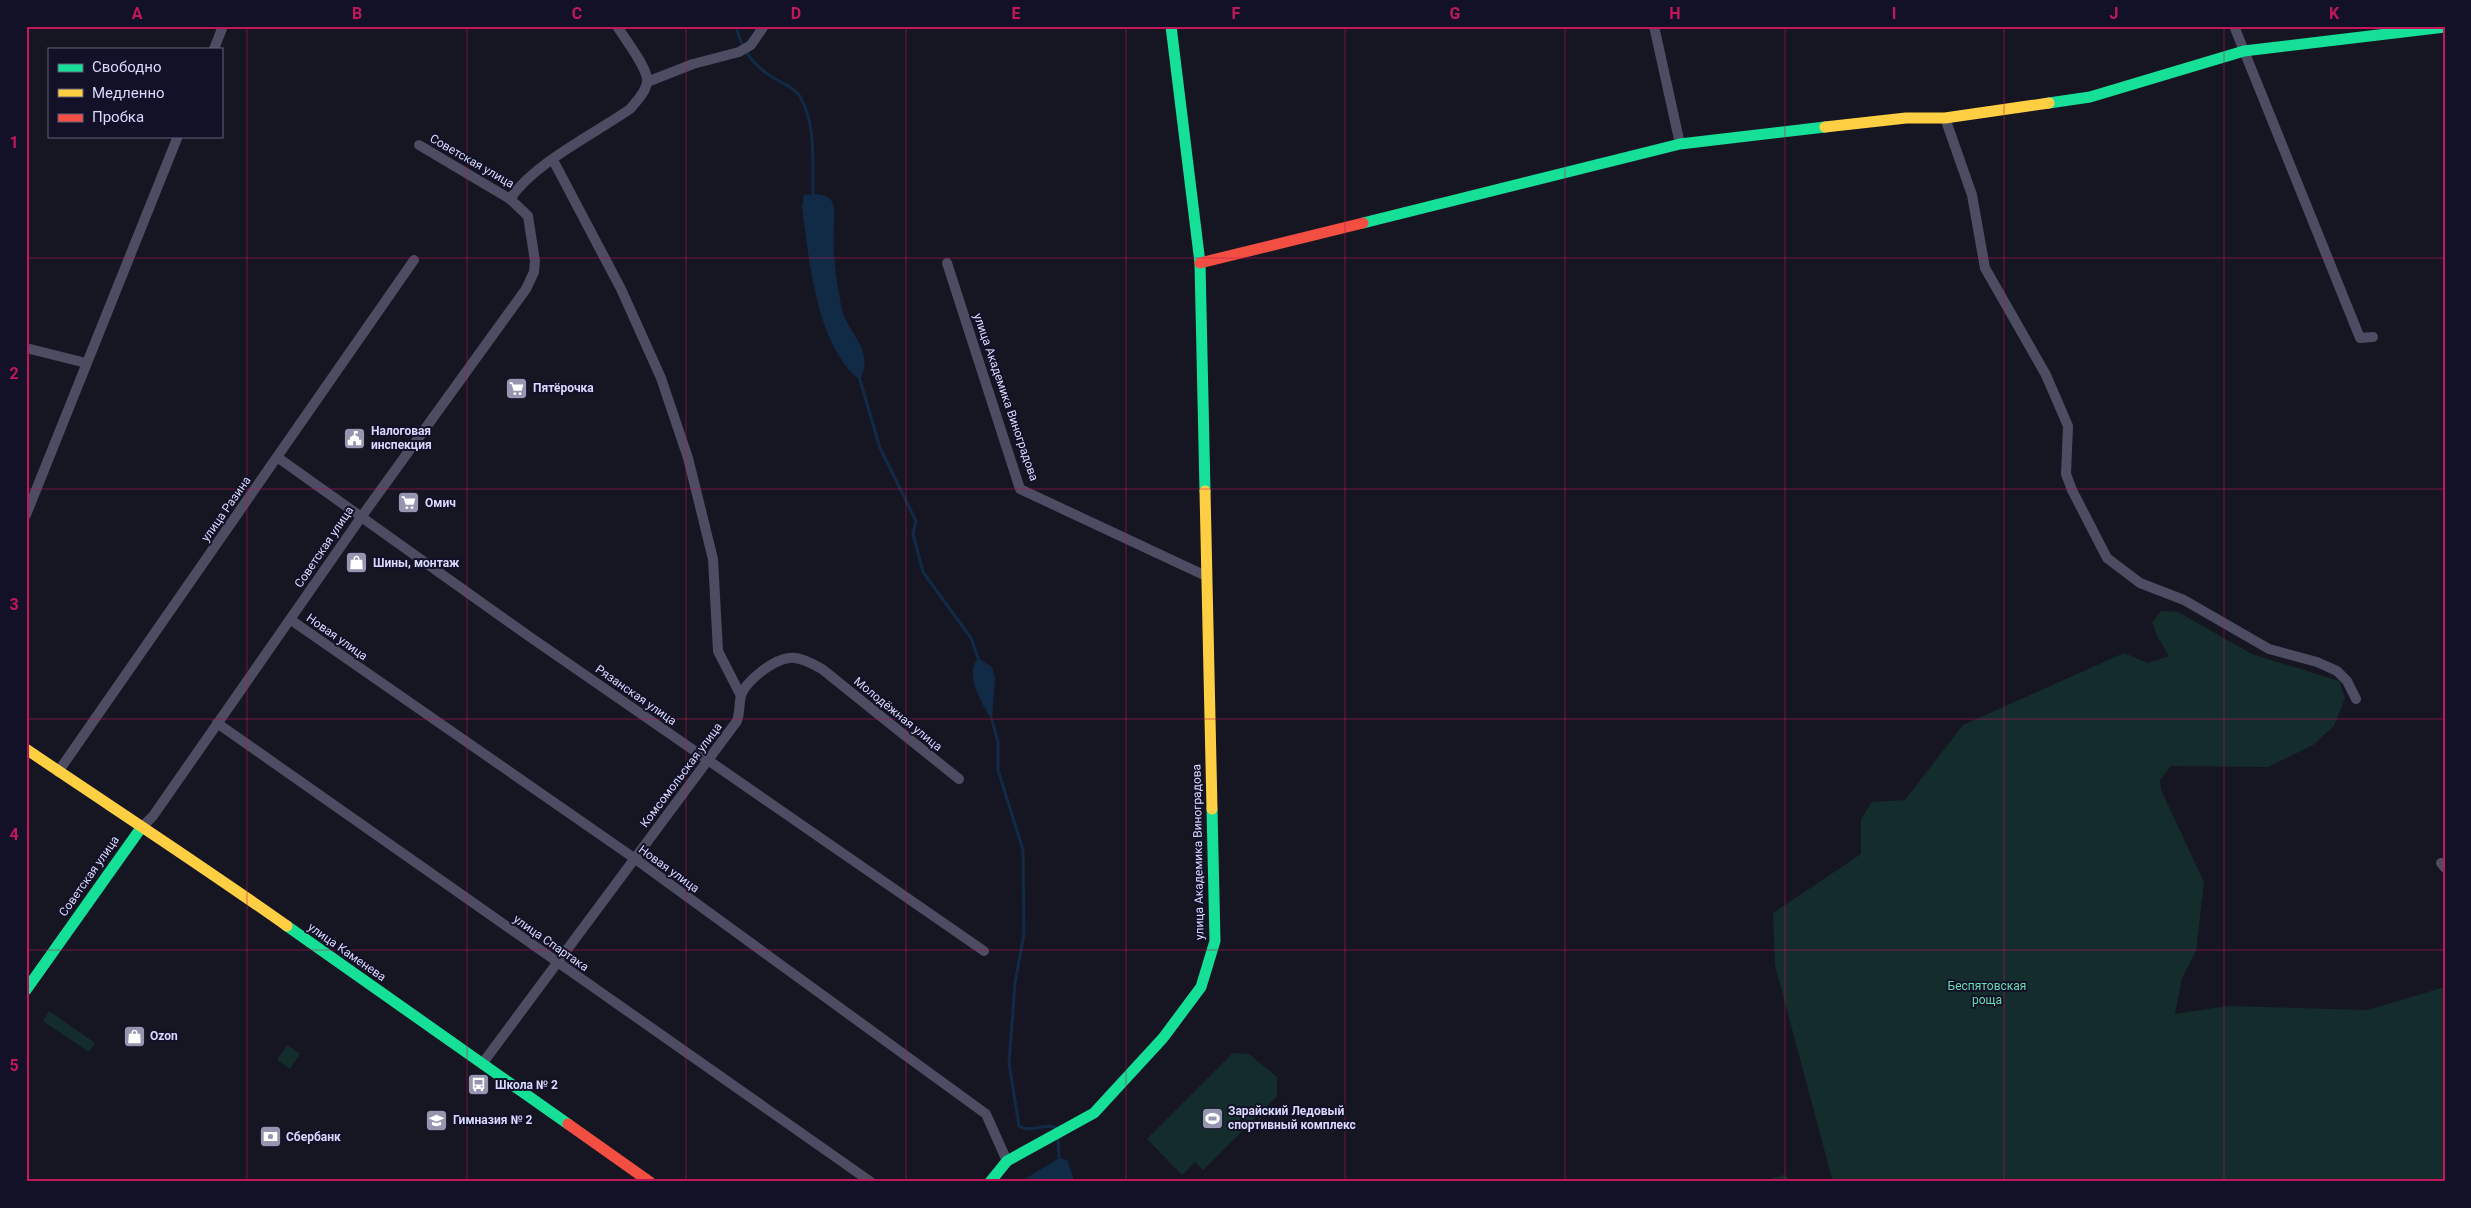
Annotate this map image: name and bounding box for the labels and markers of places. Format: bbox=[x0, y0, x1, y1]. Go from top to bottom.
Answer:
supermarket icon: Пятёрочка bbox=[505, 376, 529, 400]
place label: Пятёрочка bbox=[533, 381, 594, 395]
place label: Налоговая инспекция bbox=[371, 424, 432, 452]
public building icon: Налоговая инспекция bbox=[343, 426, 367, 450]
supermarket icon: Омич bbox=[397, 491, 421, 515]
place label: Омич bbox=[425, 496, 456, 510]
shop icon: Шины, монтаж bbox=[345, 551, 369, 575]
place label: Шины, монтаж bbox=[373, 556, 460, 570]
shop icon: Ozon bbox=[122, 1024, 146, 1048]
place label: Ozon bbox=[150, 1029, 178, 1043]
bus stop icon: Школа № 2 bbox=[467, 1073, 491, 1097]
place label: Школа № 2 bbox=[495, 1078, 558, 1092]
place label: Зарайский Ледовый спортивный комплекс bbox=[1228, 1104, 1356, 1132]
sports icon: Зарайский Ледовый спортивный комплекс bbox=[1200, 1106, 1224, 1130]
school or university icon: Гимназия № 2 bbox=[425, 1108, 449, 1132]
place label: Гимназия № 2 bbox=[453, 1113, 533, 1127]
bank icon: Сбербанк bbox=[258, 1125, 282, 1149]
place label: Сбербанк bbox=[286, 1130, 341, 1144]

